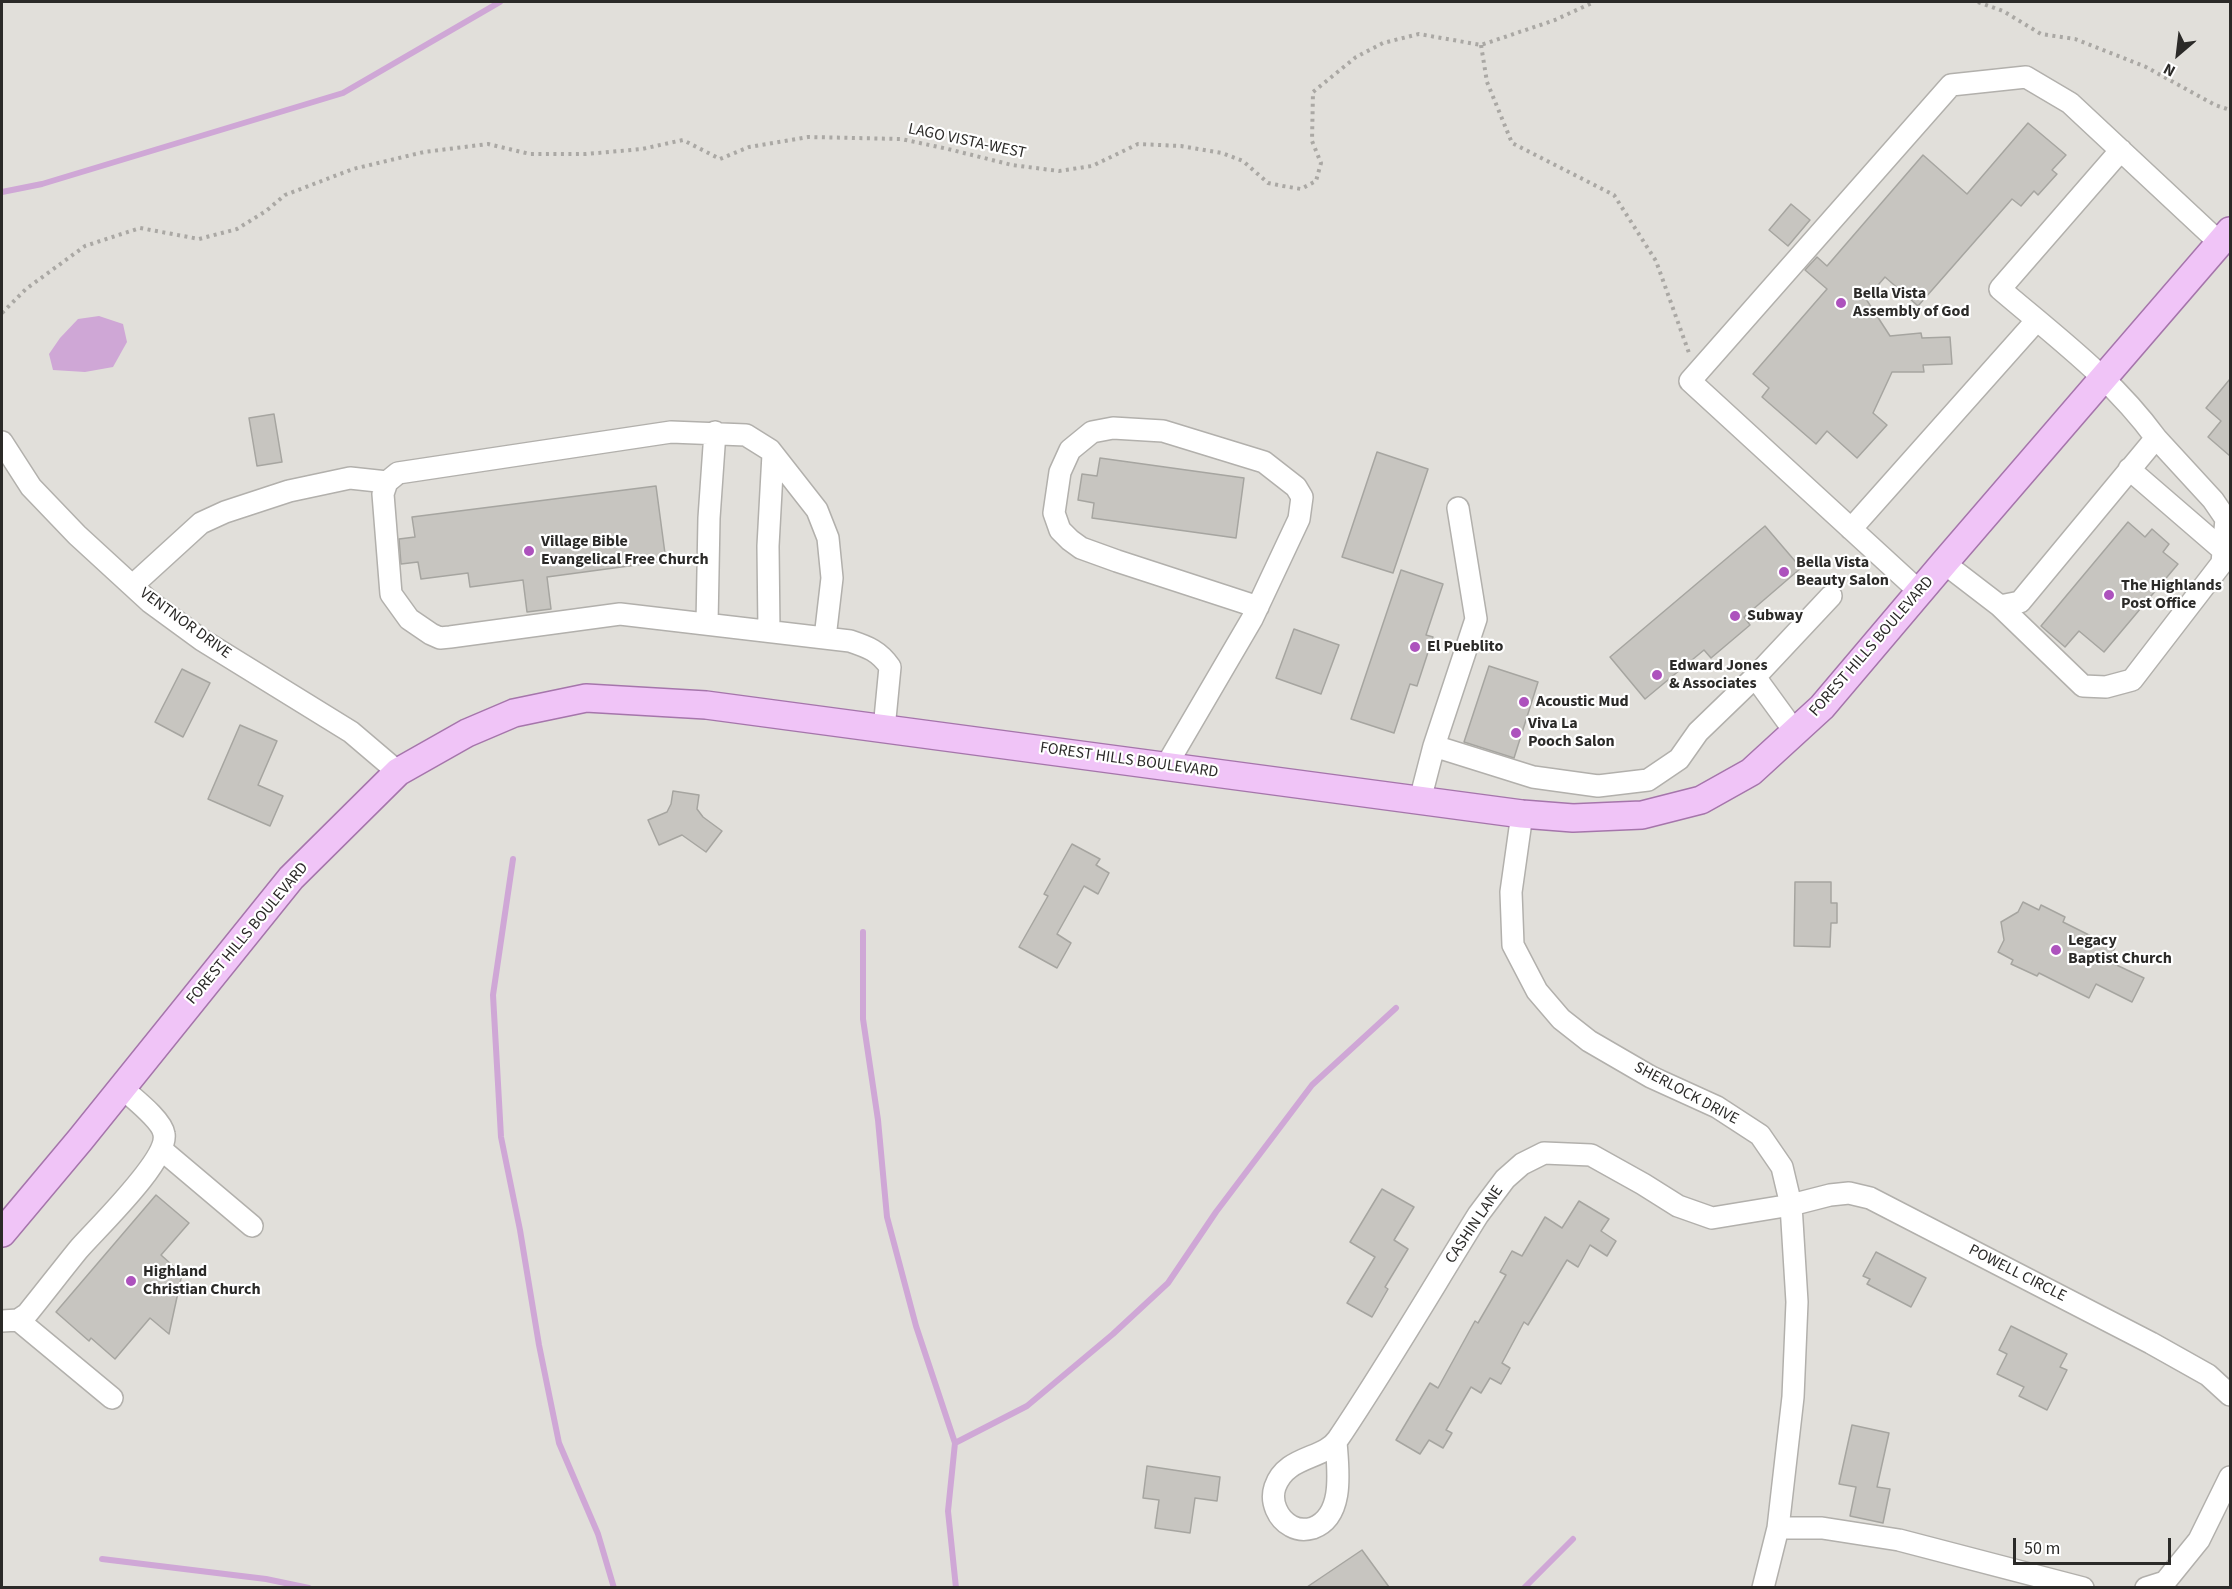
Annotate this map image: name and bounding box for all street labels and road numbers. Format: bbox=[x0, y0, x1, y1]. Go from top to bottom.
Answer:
street label: LAGO VISTA-WEST bbox=[906, 120, 1028, 164]
street label: FOREST HILLS BOULEVARD bbox=[1806, 573, 1938, 721]
street label: VENTNOR DRIVE bbox=[135, 584, 235, 664]
street label: FOREST HILLS BOULEVARD bbox=[1039, 739, 1219, 783]
street label: FOREST HILLS BOULEVARD bbox=[183, 859, 313, 1009]
street label: SHERLOCK DRIVE bbox=[1630, 1058, 1742, 1130]
street label: CASHIN LANE bbox=[1442, 1182, 1508, 1268]
street label: POWELL CIRCLE bbox=[1965, 1241, 2069, 1307]

